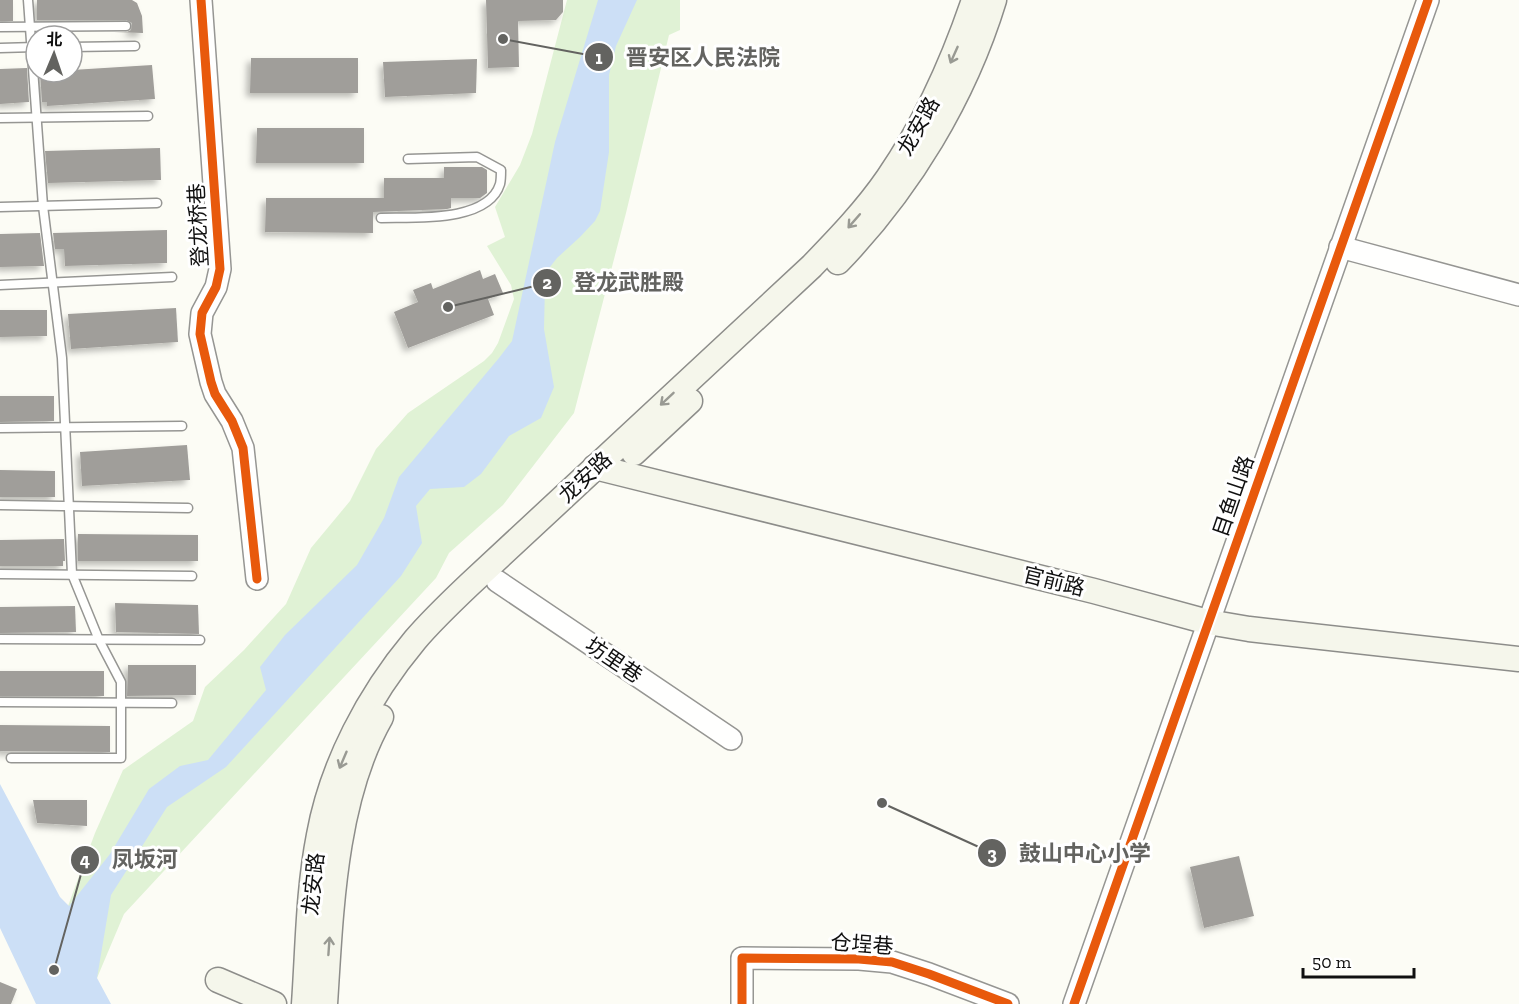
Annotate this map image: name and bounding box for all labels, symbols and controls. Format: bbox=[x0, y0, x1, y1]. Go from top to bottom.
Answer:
north arrow bbox=[24, 24, 84, 84]
text: 北 bbox=[46, 30, 63, 49]
callout: 晋安区人民法院 bbox=[584, 37, 792, 77]
text: 晋安区人民法院 bbox=[626, 44, 780, 71]
one-way arrow bbox=[947, 45, 959, 63]
text: 1 bbox=[595, 47, 603, 69]
street label: 龙安路 bbox=[892, 92, 944, 160]
street label: 登龙桥巷 bbox=[183, 182, 213, 268]
one-way arrow bbox=[847, 213, 861, 228]
callout: 登龙武胜殿 bbox=[532, 263, 696, 303]
text: 登龙武胜殿 bbox=[574, 269, 684, 296]
text: 2 bbox=[542, 272, 552, 294]
one-way arrow bbox=[660, 392, 675, 406]
street label: 龙安路 bbox=[553, 446, 617, 508]
street label: 目鱼山路 bbox=[1208, 452, 1258, 540]
street label: 官前路 bbox=[1020, 561, 1088, 601]
street label: 坊里巷 bbox=[581, 632, 647, 688]
one-way arrow bbox=[337, 750, 348, 768]
callout: 鼓山中心小学 bbox=[977, 833, 1163, 873]
callout: 凤坂河 bbox=[70, 840, 190, 880]
text: 鼓山中心小学 bbox=[1019, 840, 1151, 867]
text: 3 bbox=[987, 843, 997, 865]
text: 凤坂河 bbox=[112, 846, 178, 873]
text: 4 bbox=[80, 849, 90, 871]
street label: 龙安路 bbox=[297, 851, 329, 917]
street label: 仓埕巷 bbox=[830, 929, 894, 959]
one-way arrow bbox=[323, 936, 334, 956]
scale bar bbox=[1303, 941, 1414, 979]
text: 50 m bbox=[1312, 951, 1352, 973]

